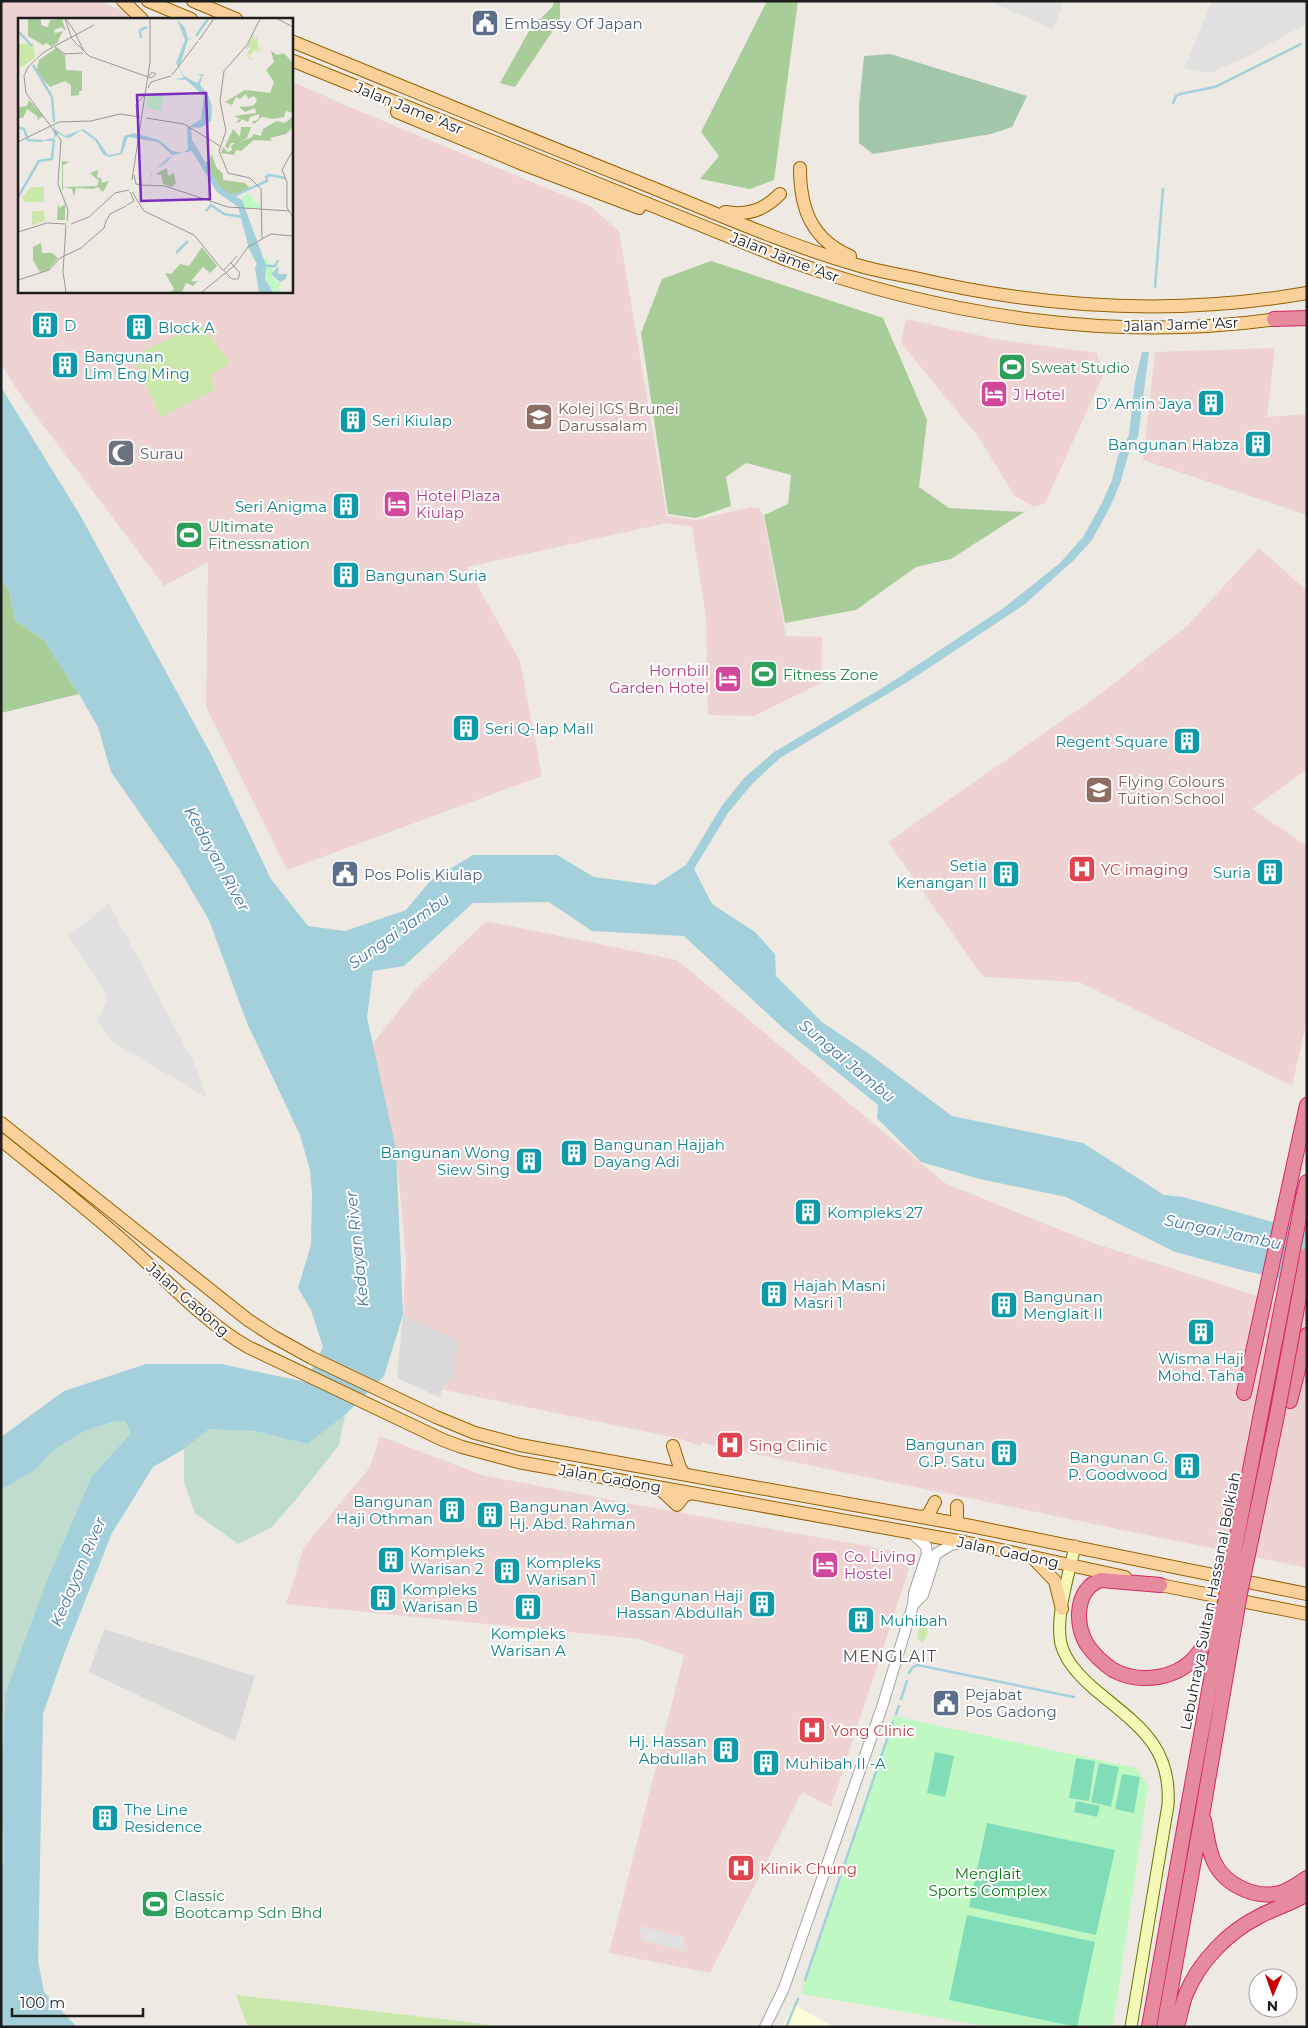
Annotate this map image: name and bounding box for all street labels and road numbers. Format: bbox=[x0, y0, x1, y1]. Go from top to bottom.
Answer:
street label: Jalan Jame 'Asr bbox=[351, 77, 466, 138]
street label: Jalan Jame 'Asr bbox=[727, 227, 842, 286]
street label: Jalan Jame 'Asr bbox=[1122, 312, 1239, 336]
street label: Jalan Gadong bbox=[142, 1257, 233, 1340]
street label: Jalan Gadong bbox=[556, 1459, 663, 1496]
street label: Lebuhraya Sultan Hassanal Bolkiah bbox=[1176, 1470, 1244, 1732]
street label: Jalan Gadong bbox=[954, 1532, 1061, 1572]

